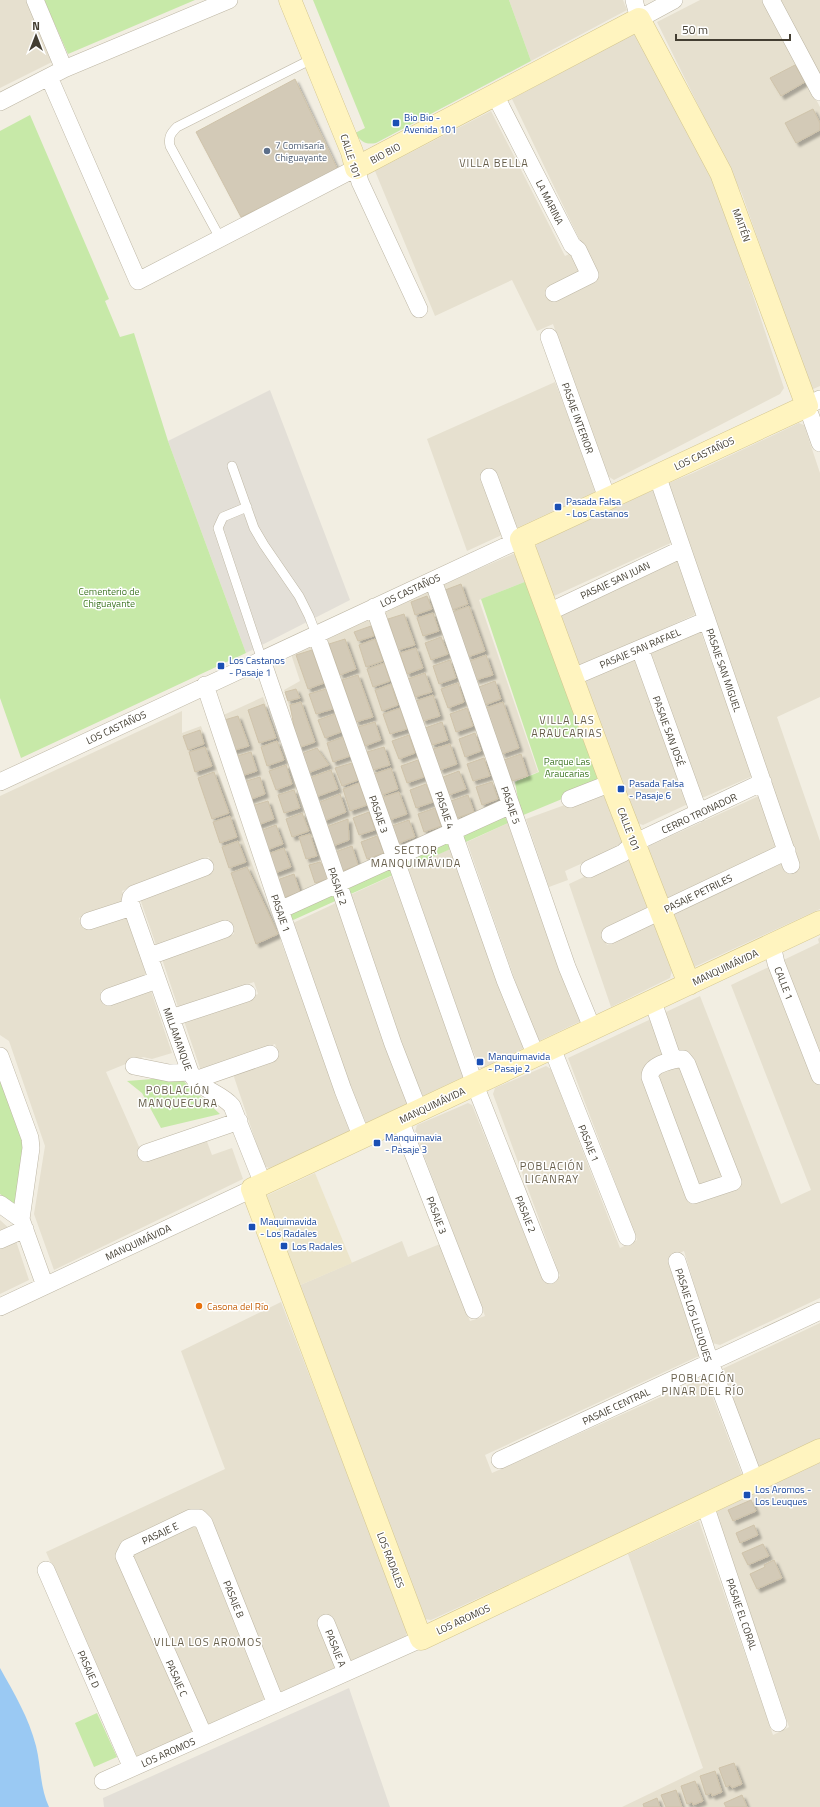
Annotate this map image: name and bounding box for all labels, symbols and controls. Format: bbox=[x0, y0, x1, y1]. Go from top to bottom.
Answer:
north arrow bbox=[16, 16, 56, 56]
scale bar bbox=[676, 16, 790, 42]
text: N bbox=[32, 18, 40, 34]
text: 50 m bbox=[682, 20, 708, 39]
place label: Bio Bio - Avenida 101 bbox=[404, 110, 456, 137]
marker: Bio Bio - Avenida 101 bbox=[391, 118, 401, 128]
street label: CALLE 101 bbox=[336, 132, 365, 180]
place label: 7 Comisaría Chiguayante bbox=[275, 138, 327, 165]
street label: BIO BIO bbox=[367, 139, 404, 168]
marker: 7 Comisaría Chiguayante bbox=[262, 146, 272, 156]
district label: VILLA BELLA bbox=[459, 155, 529, 171]
street label: LA MARINA bbox=[532, 177, 567, 227]
street label: MAITÉN bbox=[729, 206, 754, 244]
street label: PASAJE INTERIOR bbox=[558, 380, 597, 456]
street label: LOS CASTAÑOS bbox=[672, 433, 737, 474]
place label: Pasada Falsa - Los Castanos bbox=[566, 494, 629, 521]
marker: Pasada Falsa - Los Castanos bbox=[553, 502, 563, 512]
street label: PASAJE SAN JUAN bbox=[578, 558, 653, 603]
street label: LOS CASTAÑOS bbox=[378, 570, 443, 611]
park label: Cementerio de Chiguayante bbox=[78, 584, 140, 611]
street label: PASAJE SAN RAFAEL bbox=[597, 625, 683, 672]
street label: PASAJE SAN MIGUEL bbox=[702, 626, 745, 714]
place label: Los Castanos - Pasaje 1 bbox=[229, 653, 285, 680]
marker: Los Castanos - Pasaje 1 bbox=[216, 661, 226, 671]
street label: PASAJE SAN JOSÉ bbox=[649, 694, 688, 769]
street label: LOS CASTAÑOS bbox=[84, 707, 149, 748]
district label: VILLA LAS ARAUCARIAS bbox=[531, 712, 603, 741]
park label: Parque Las Araucarias bbox=[544, 754, 591, 781]
place label: Pasada Falsa - Pasaje 6 bbox=[629, 776, 684, 803]
street label: PASAJE 5 bbox=[497, 784, 524, 826]
marker: Pasada Falsa - Pasaje 6 bbox=[616, 784, 626, 794]
street label: PASAJE 4 bbox=[431, 789, 458, 831]
street label: CERRO TRONADOR bbox=[659, 789, 740, 838]
street label: PASAJE 3 bbox=[365, 793, 392, 835]
street label: CALLE 101 bbox=[613, 805, 644, 853]
district label: SECTOR MANQUIMÁVIDA bbox=[371, 842, 461, 871]
street label: PASAJE 2 bbox=[324, 865, 351, 907]
street label: PASAJE PETRILES bbox=[661, 870, 735, 917]
street label: PASAJE 1 bbox=[267, 892, 294, 934]
street label: MANQUIMÁVIDA bbox=[690, 946, 761, 989]
street label: CALLE 1 bbox=[770, 964, 797, 1002]
street label: MILLAMANQUE bbox=[159, 1006, 196, 1073]
place label: Manquimavida - Pasaje 2 bbox=[488, 1049, 550, 1076]
marker: Manquimavida - Pasaje 2 bbox=[475, 1057, 485, 1067]
district label: POBLACIÓN MANQUECURA bbox=[138, 1082, 218, 1111]
street label: MANQUIMÁVIDA bbox=[397, 1084, 468, 1127]
street label: PASAJE 1 bbox=[574, 1122, 603, 1164]
place label: Manquimavia - Pasaje 3 bbox=[385, 1130, 442, 1157]
marker: Manquimavia - Pasaje 3 bbox=[372, 1138, 382, 1148]
district label: POBLACIÓN LICANRAY bbox=[520, 1158, 584, 1187]
street label: PASAJE 2 bbox=[511, 1193, 540, 1235]
street label: PASAJE 3 bbox=[423, 1194, 451, 1236]
place label: Maquimavida - Los Radales bbox=[260, 1214, 317, 1241]
street label: MANQUIMÁVIDA bbox=[103, 1221, 174, 1264]
marker: Maquimavida - Los Radales bbox=[247, 1222, 257, 1232]
place label: Los Radales bbox=[292, 1239, 343, 1254]
marker: Los Radales bbox=[279, 1241, 289, 1251]
street label: PASAJE LOS LLEUQUES bbox=[671, 1266, 716, 1364]
place label: Casona del Río bbox=[207, 1299, 268, 1314]
marker: Casona del Río bbox=[194, 1301, 204, 1311]
district label: POBLACIÓN PINAR DEL RÍO bbox=[661, 1370, 745, 1399]
street label: PASAJE CENTRAL bbox=[580, 1384, 653, 1429]
place label: Los Aromos - Los Leuques bbox=[755, 1482, 811, 1509]
marker: Los Aromos - Los Leuques bbox=[742, 1490, 752, 1500]
street label: PASAJE E bbox=[139, 1518, 181, 1548]
street label: LOS RADALES bbox=[373, 1530, 408, 1590]
street label: PASAJE EL CORAL bbox=[722, 1576, 761, 1652]
street label: PASAJE B bbox=[219, 1578, 248, 1620]
street label: LOS AROMOS bbox=[434, 1600, 493, 1638]
street label: PASAJE A bbox=[321, 1627, 350, 1669]
district label: VILLA LOS AROMOS bbox=[154, 1634, 262, 1650]
street label: PASAJE D bbox=[74, 1648, 103, 1690]
street label: PASAJE C bbox=[162, 1657, 192, 1699]
street label: LOS AROMOS bbox=[139, 1734, 198, 1771]

